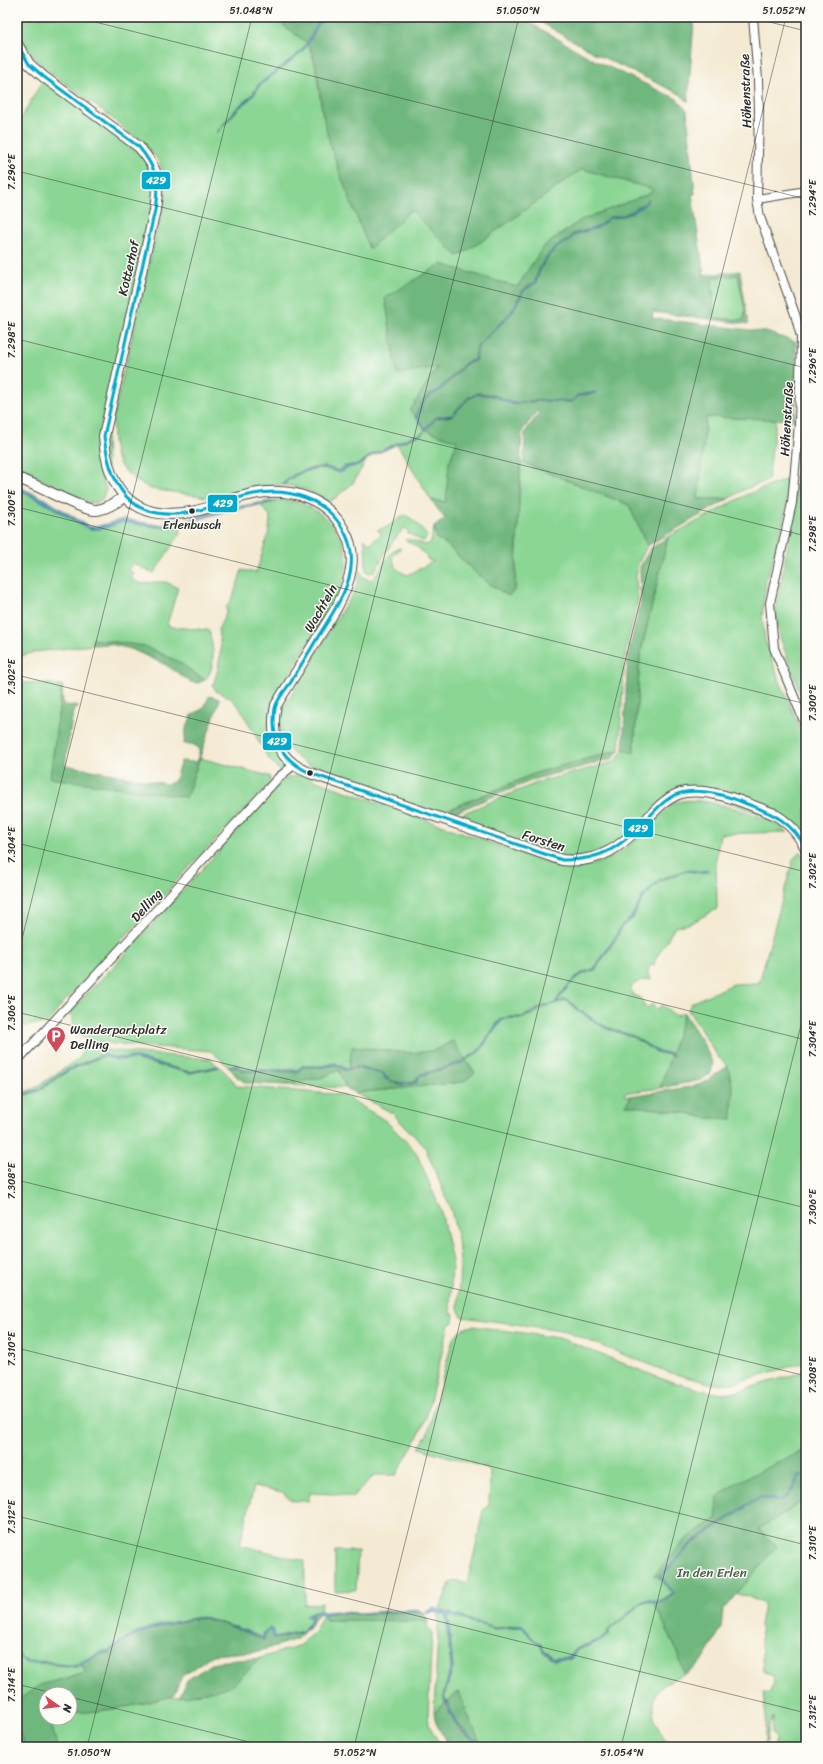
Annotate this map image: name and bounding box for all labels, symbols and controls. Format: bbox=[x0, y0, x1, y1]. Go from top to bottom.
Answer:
text: 51.048°N bbox=[229, 2, 273, 20]
text: 51.050°N bbox=[496, 2, 540, 20]
text: 51.052°N bbox=[763, 2, 805, 20]
street label: Höhenstraße bbox=[733, 53, 758, 129]
text: 7.296°E bbox=[3, 152, 21, 190]
line badge: 429 bbox=[141, 171, 171, 190]
text: 429 bbox=[145, 171, 166, 190]
text: 7.294°E bbox=[804, 178, 822, 216]
street label: Kotterhof bbox=[111, 237, 146, 298]
text: 7.298°E bbox=[3, 320, 21, 358]
text: 7.296°E bbox=[804, 346, 822, 384]
street label: Höhenstraße bbox=[773, 381, 800, 457]
text: 7.300°E bbox=[3, 488, 21, 526]
line badge: 429 bbox=[207, 494, 238, 513]
text: 429 bbox=[212, 494, 233, 513]
marker: Erlenbusch bbox=[187, 506, 197, 516]
place label: Erlenbusch bbox=[163, 514, 221, 536]
text: 7.298°E bbox=[804, 514, 822, 552]
street label: Wachteln bbox=[297, 580, 344, 637]
text: 7.302°E bbox=[3, 657, 21, 695]
text: 7.300°E bbox=[804, 683, 822, 721]
line badge: 429 bbox=[262, 732, 292, 751]
text: 429 bbox=[266, 732, 287, 751]
unlabelled marker bbox=[305, 768, 315, 778]
line badge: 429 bbox=[623, 818, 654, 838]
text: 429 bbox=[627, 819, 648, 838]
street label: Forsten bbox=[519, 823, 568, 858]
text: 7.304°E bbox=[3, 825, 21, 863]
text: 7.302°E bbox=[804, 851, 822, 889]
street label: Delling bbox=[125, 883, 168, 928]
text: 7.306°E bbox=[3, 994, 21, 1031]
place label: Wanderparkplatz Delling bbox=[70, 1018, 167, 1056]
text: 7.304°E bbox=[804, 1019, 822, 1057]
parking icon: Wanderparkplatz Delling bbox=[45, 1025, 67, 1053]
text: 7.308°E bbox=[3, 1161, 21, 1199]
text: 7.306°E bbox=[804, 1188, 822, 1225]
text: 7.310°E bbox=[3, 1330, 21, 1366]
text: 7.308°E bbox=[804, 1355, 822, 1393]
text: 7.312°E bbox=[3, 1499, 21, 1534]
text: 7.310°E bbox=[804, 1524, 822, 1560]
park label: In den Erlen bbox=[676, 1561, 747, 1584]
text: 7.314°E bbox=[3, 1666, 21, 1702]
north arrow bbox=[38, 1686, 78, 1726]
text: 7.312°E bbox=[804, 1694, 822, 1729]
text: N bbox=[57, 1701, 78, 1715]
text: 51.050°N bbox=[67, 1744, 111, 1762]
text: 51.052°N bbox=[334, 1744, 376, 1762]
text: 51.054°N bbox=[600, 1744, 644, 1762]

